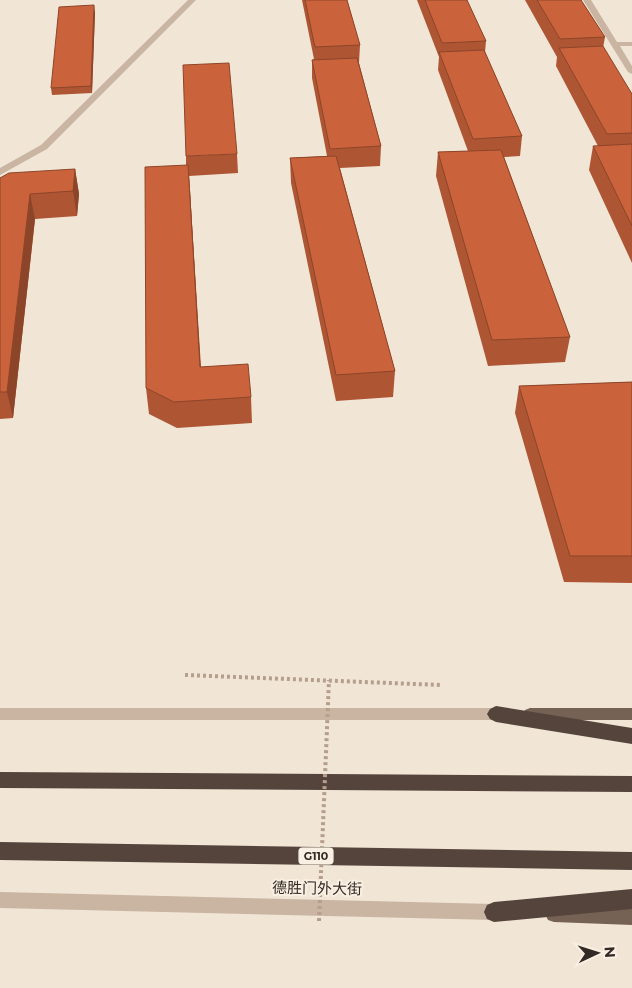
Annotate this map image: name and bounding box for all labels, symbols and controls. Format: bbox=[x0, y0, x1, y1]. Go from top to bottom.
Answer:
road number: G110 bbox=[298, 848, 334, 864]
street label: 德胜门外大街 bbox=[272, 878, 362, 898]
north arrow bbox=[572, 928, 622, 978]
text: N bbox=[601, 946, 619, 958]

